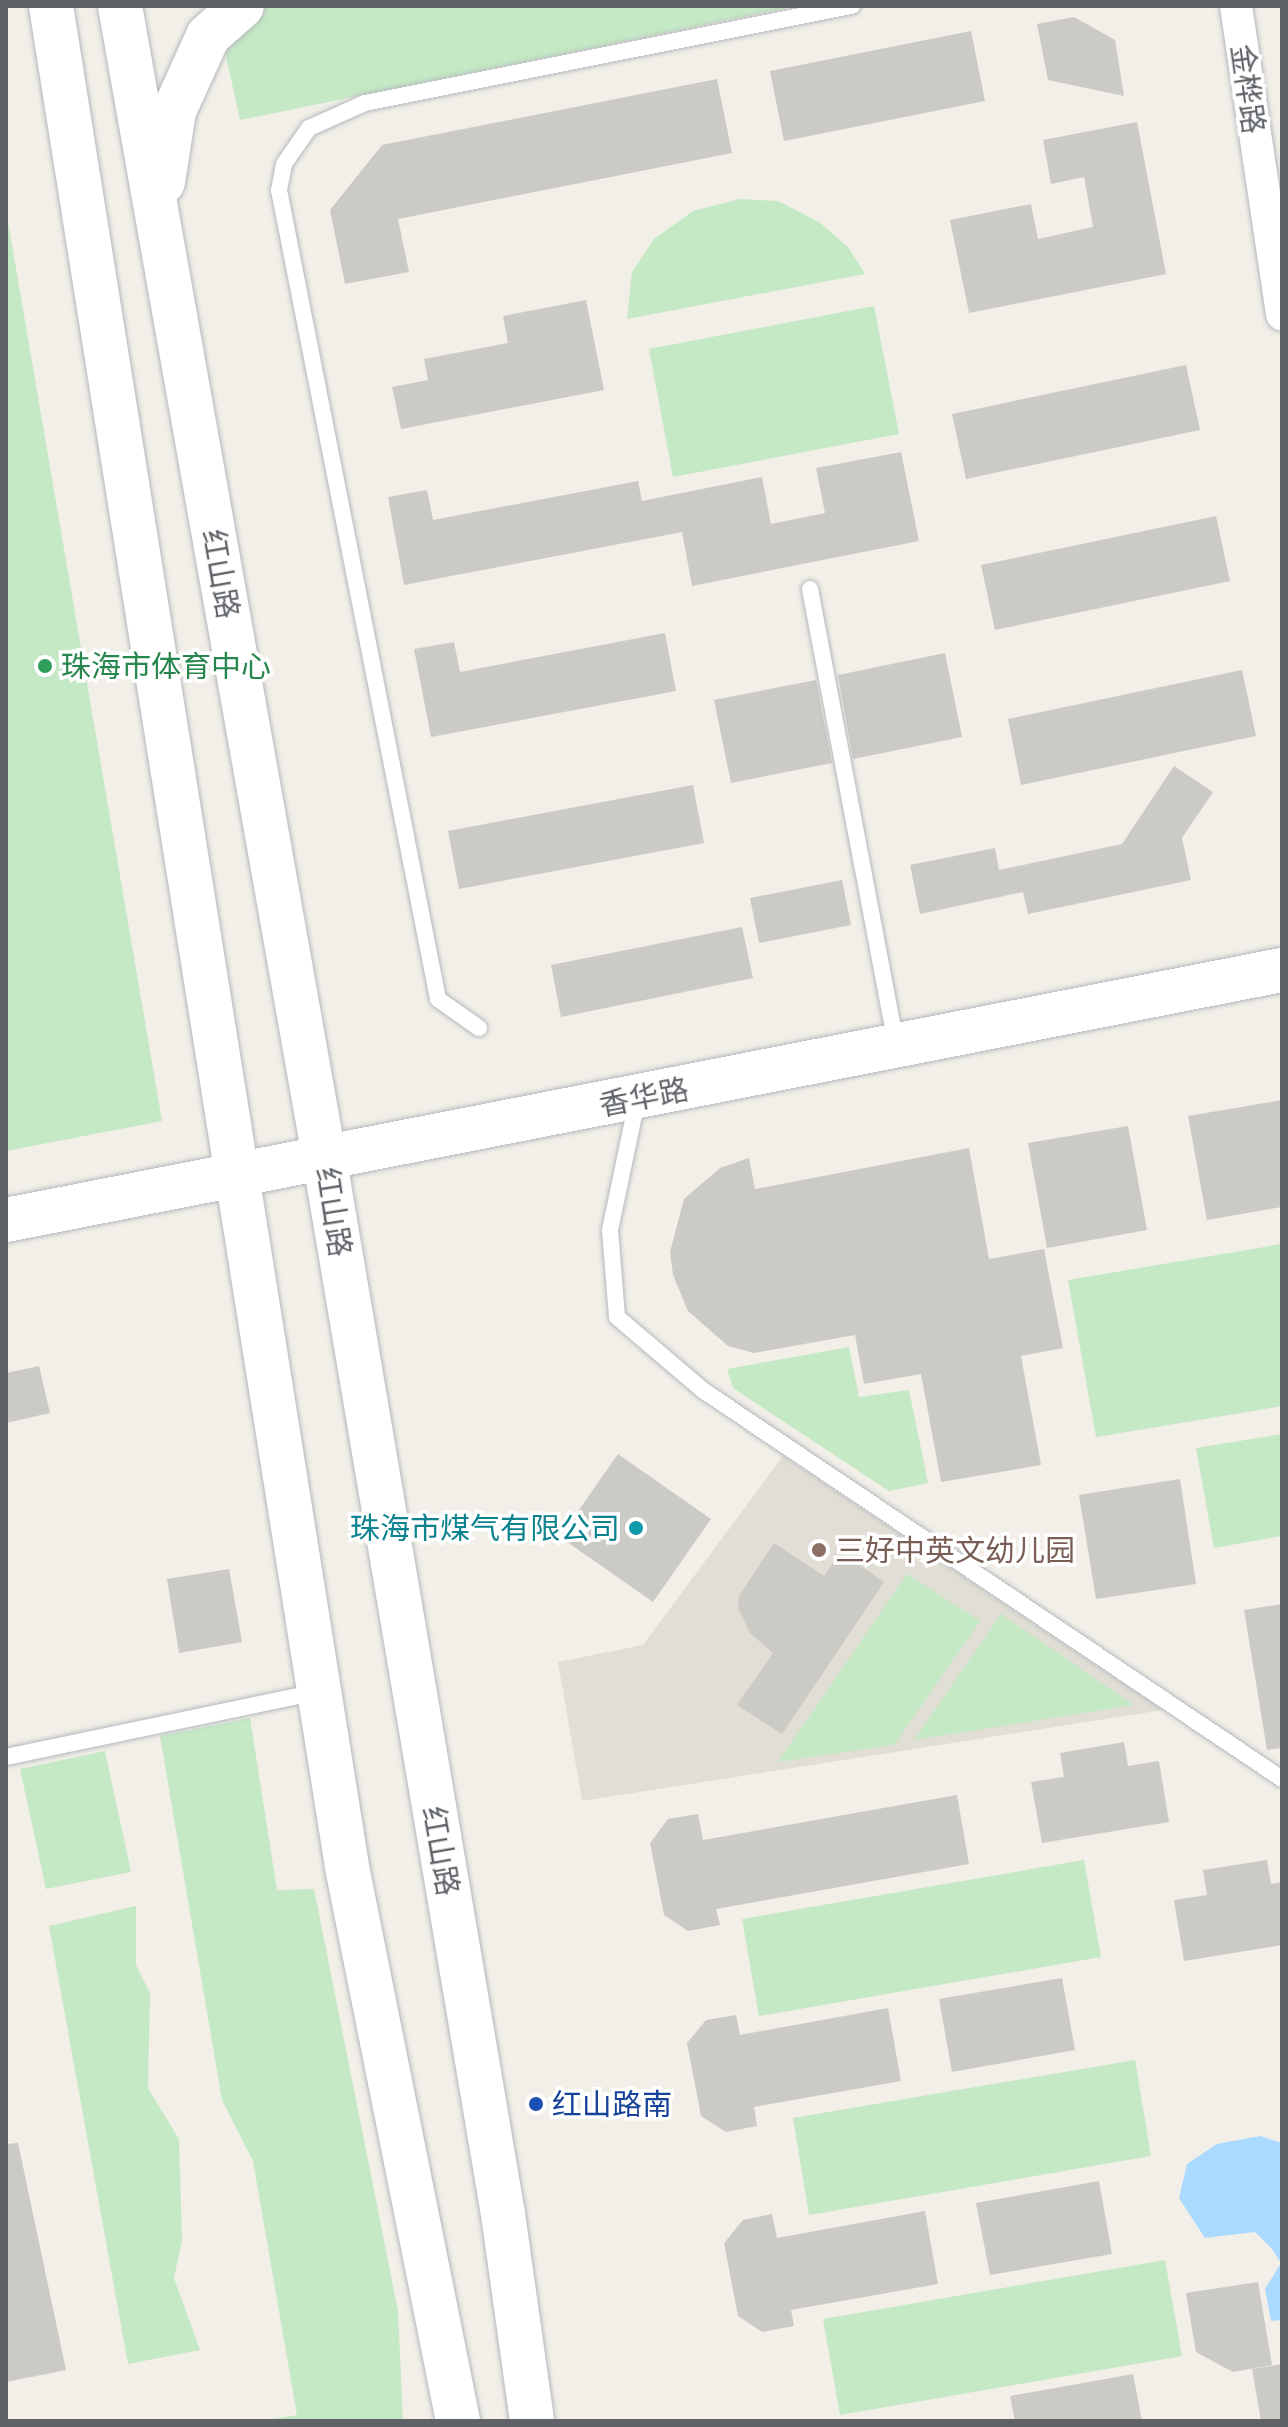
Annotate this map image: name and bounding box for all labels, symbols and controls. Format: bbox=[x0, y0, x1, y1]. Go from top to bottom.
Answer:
street label: 金桦路 bbox=[1224, 42, 1272, 136]
street label: 红山路 bbox=[195, 527, 247, 621]
place label: 珠海市体育中心 bbox=[61, 648, 271, 684]
marker: 珠海市体育中心 bbox=[36, 657, 54, 675]
street label: 香华路 bbox=[596, 1071, 692, 1123]
street label: 红山路 bbox=[309, 1165, 359, 1259]
place label: 珠海市煤气有限公司 bbox=[350, 1510, 620, 1546]
marker: 珠海市煤气有限公司 bbox=[627, 1519, 645, 1537]
place label: 三好中英文幼儿园 bbox=[835, 1532, 1075, 1568]
marker: 三好中英文幼儿园 bbox=[810, 1541, 828, 1559]
street label: 红山路 bbox=[415, 1804, 467, 1898]
place label: 红山路南 bbox=[552, 2086, 672, 2122]
marker: 红山路南 bbox=[527, 2095, 545, 2113]

